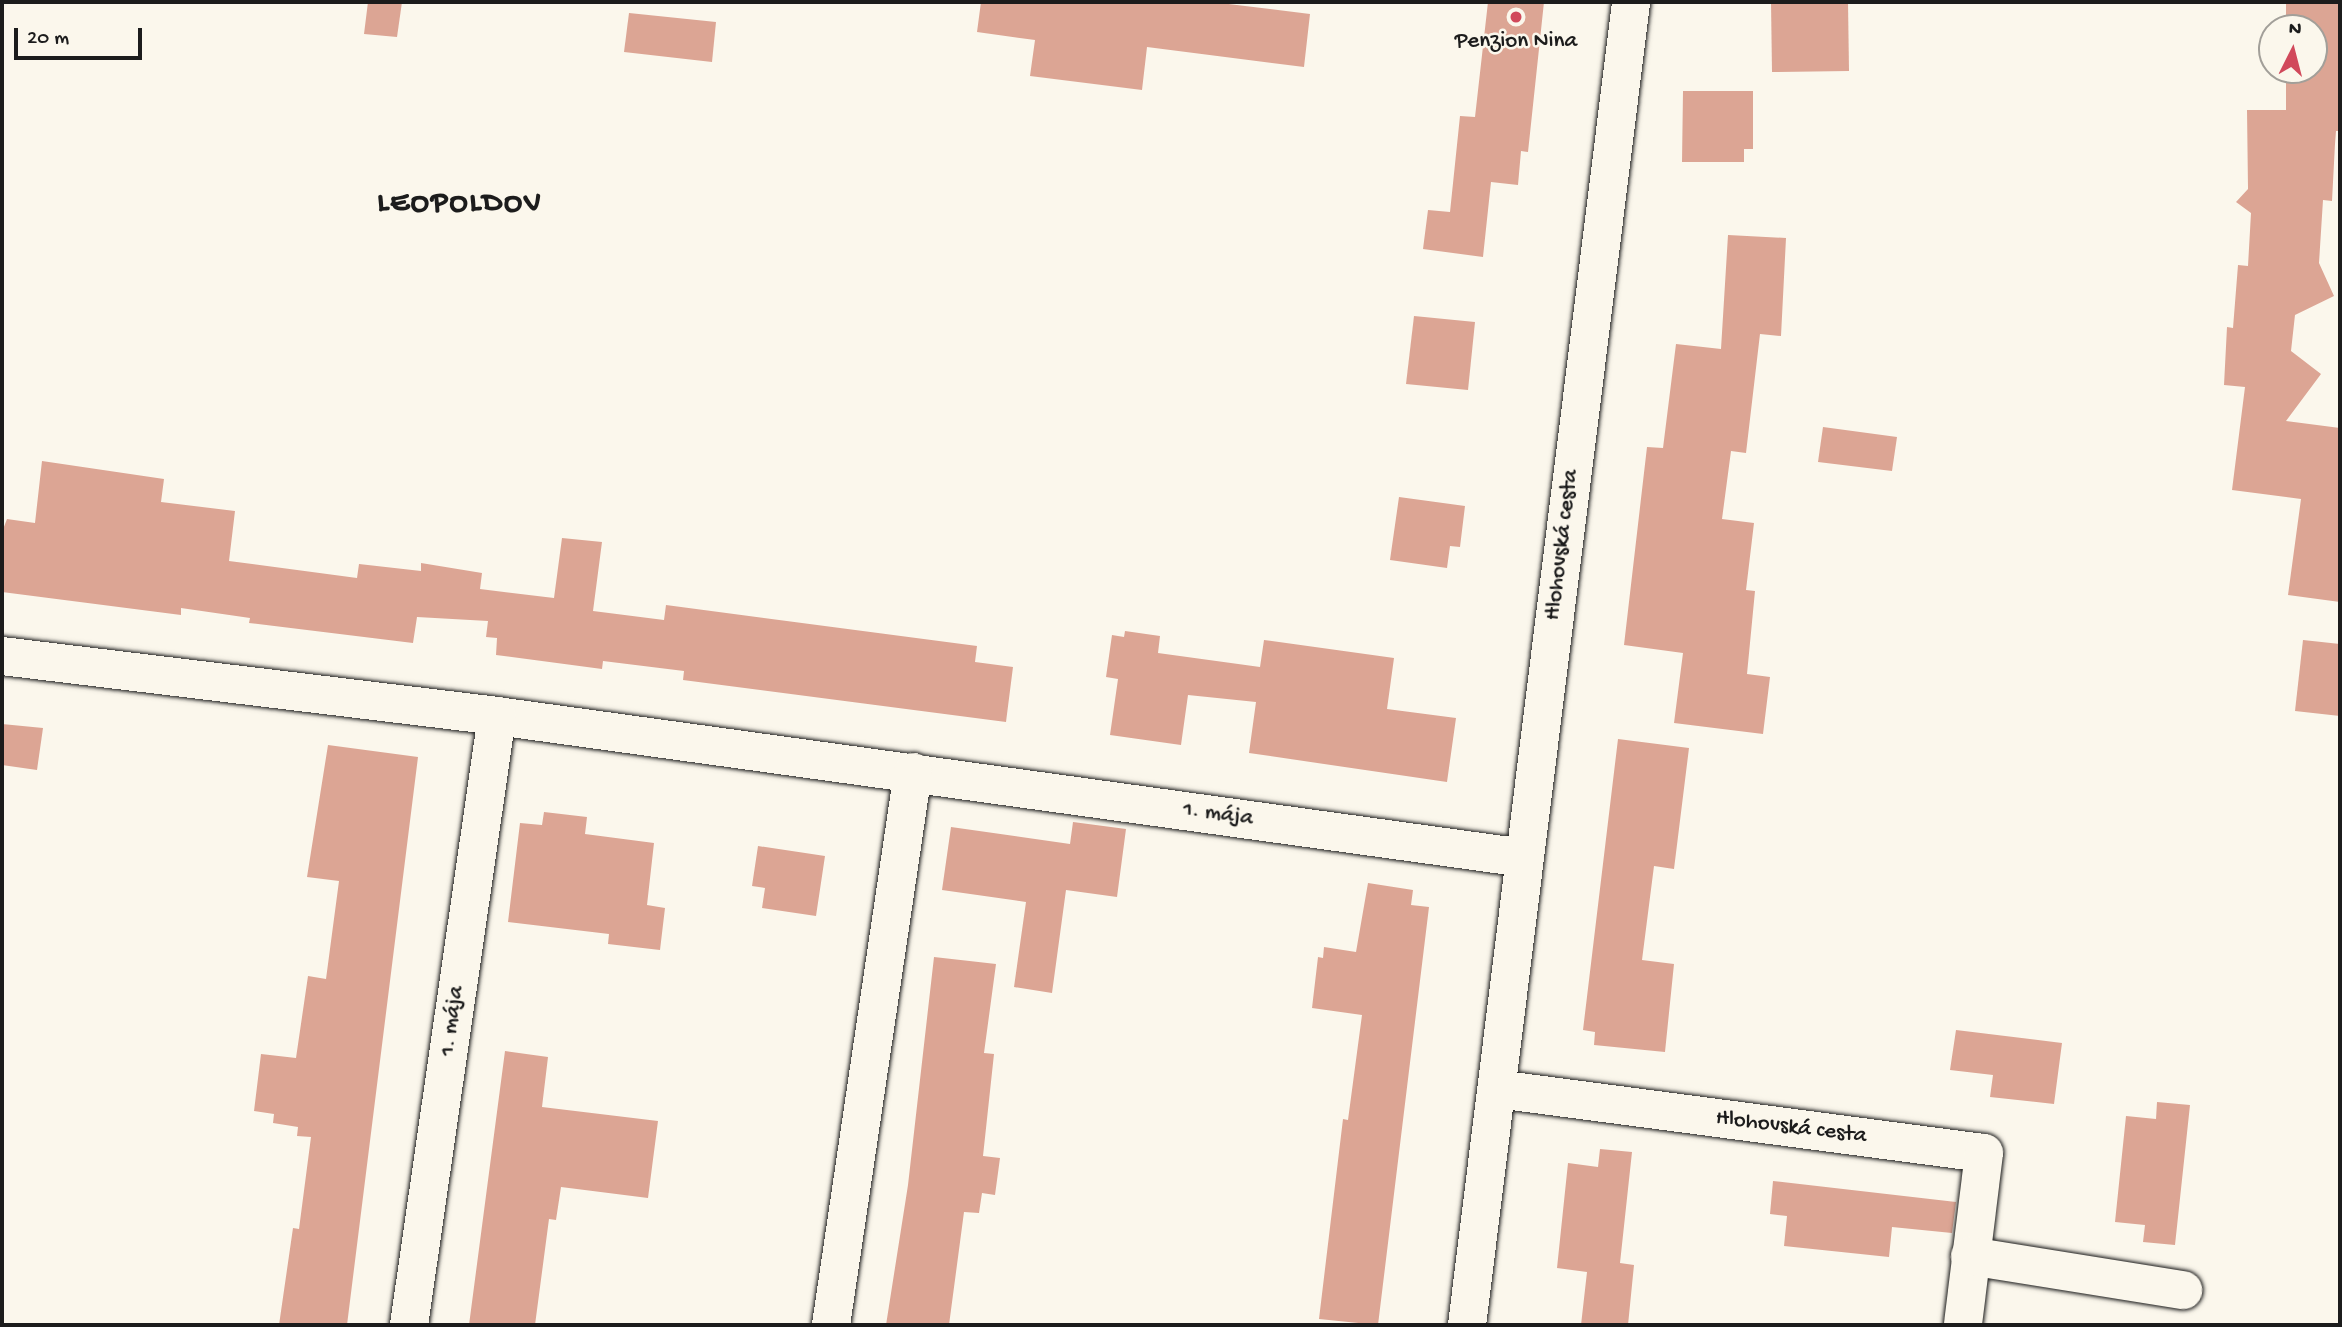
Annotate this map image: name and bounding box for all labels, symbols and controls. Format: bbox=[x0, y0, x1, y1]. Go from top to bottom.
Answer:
marker: Penzion Nina bbox=[1508, 9, 1524, 25]
scale bar bbox=[18, 14, 145, 58]
north arrow bbox=[2258, 14, 2328, 84]
text: N bbox=[2288, 18, 2302, 42]
text: 20 m bbox=[27, 27, 69, 52]
place label: Penzion Nina bbox=[1455, 28, 1577, 56]
district label: LEOPOLDOV bbox=[378, 187, 542, 223]
street label: Hlohovská cesta bbox=[1540, 468, 1586, 622]
street label: 1. mája bbox=[1181, 796, 1255, 834]
street label: 1. mája bbox=[434, 984, 472, 1058]
street label: Hlohovská cesta bbox=[1714, 1105, 1868, 1151]

